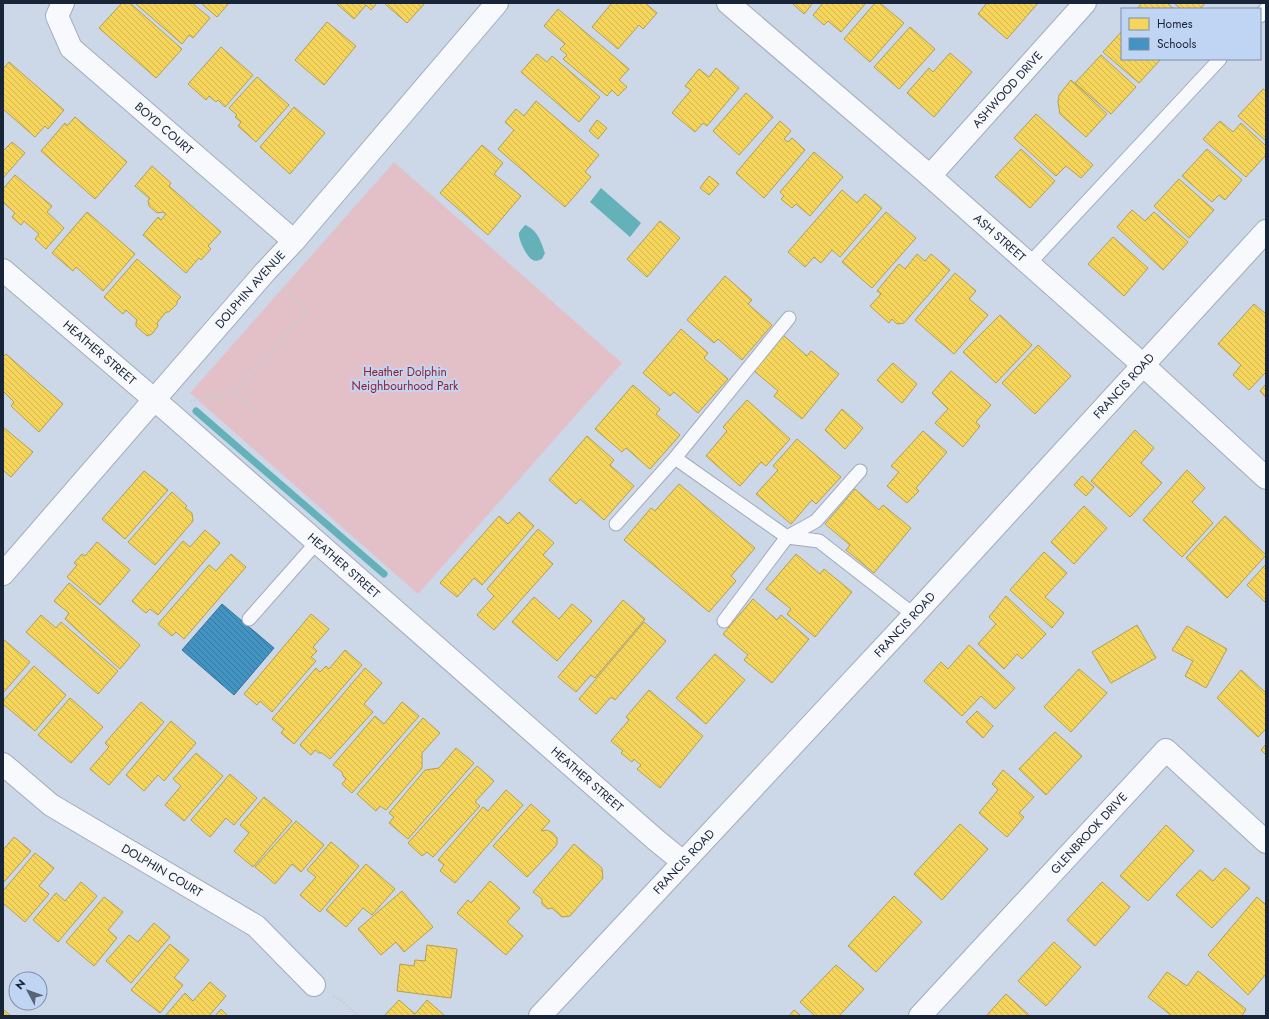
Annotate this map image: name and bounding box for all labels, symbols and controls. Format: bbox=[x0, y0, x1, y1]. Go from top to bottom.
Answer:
legend bbox=[1121, 8, 1261, 60]
text: Homes bbox=[1157, 15, 1193, 33]
text: Schools bbox=[1157, 35, 1196, 53]
street label: ASHWOOD DRIVE bbox=[968, 47, 1047, 132]
street label: BOYD COURT bbox=[131, 98, 197, 159]
street label: ASH STREET bbox=[970, 210, 1030, 266]
street label: DOLPHIN AVENUE bbox=[211, 246, 290, 332]
street label: HEATHER STREET bbox=[59, 316, 140, 389]
street label: FRANCIS ROAD bbox=[1089, 349, 1159, 423]
park label: Heather Dolphin Neighbourhood Park bbox=[352, 363, 459, 395]
street label: HEATHER STREET bbox=[303, 529, 384, 603]
street label: FRANCIS ROAD bbox=[870, 588, 940, 661]
street label: HEATHER STREET bbox=[547, 743, 628, 817]
street label: GLENBROOK DRIVE bbox=[1047, 788, 1132, 878]
street label: FRANCIS ROAD bbox=[649, 825, 719, 898]
street label: DOLPHIN COURT bbox=[118, 839, 206, 902]
north arrow bbox=[8, 971, 48, 1011]
text: N bbox=[12, 976, 29, 993]

